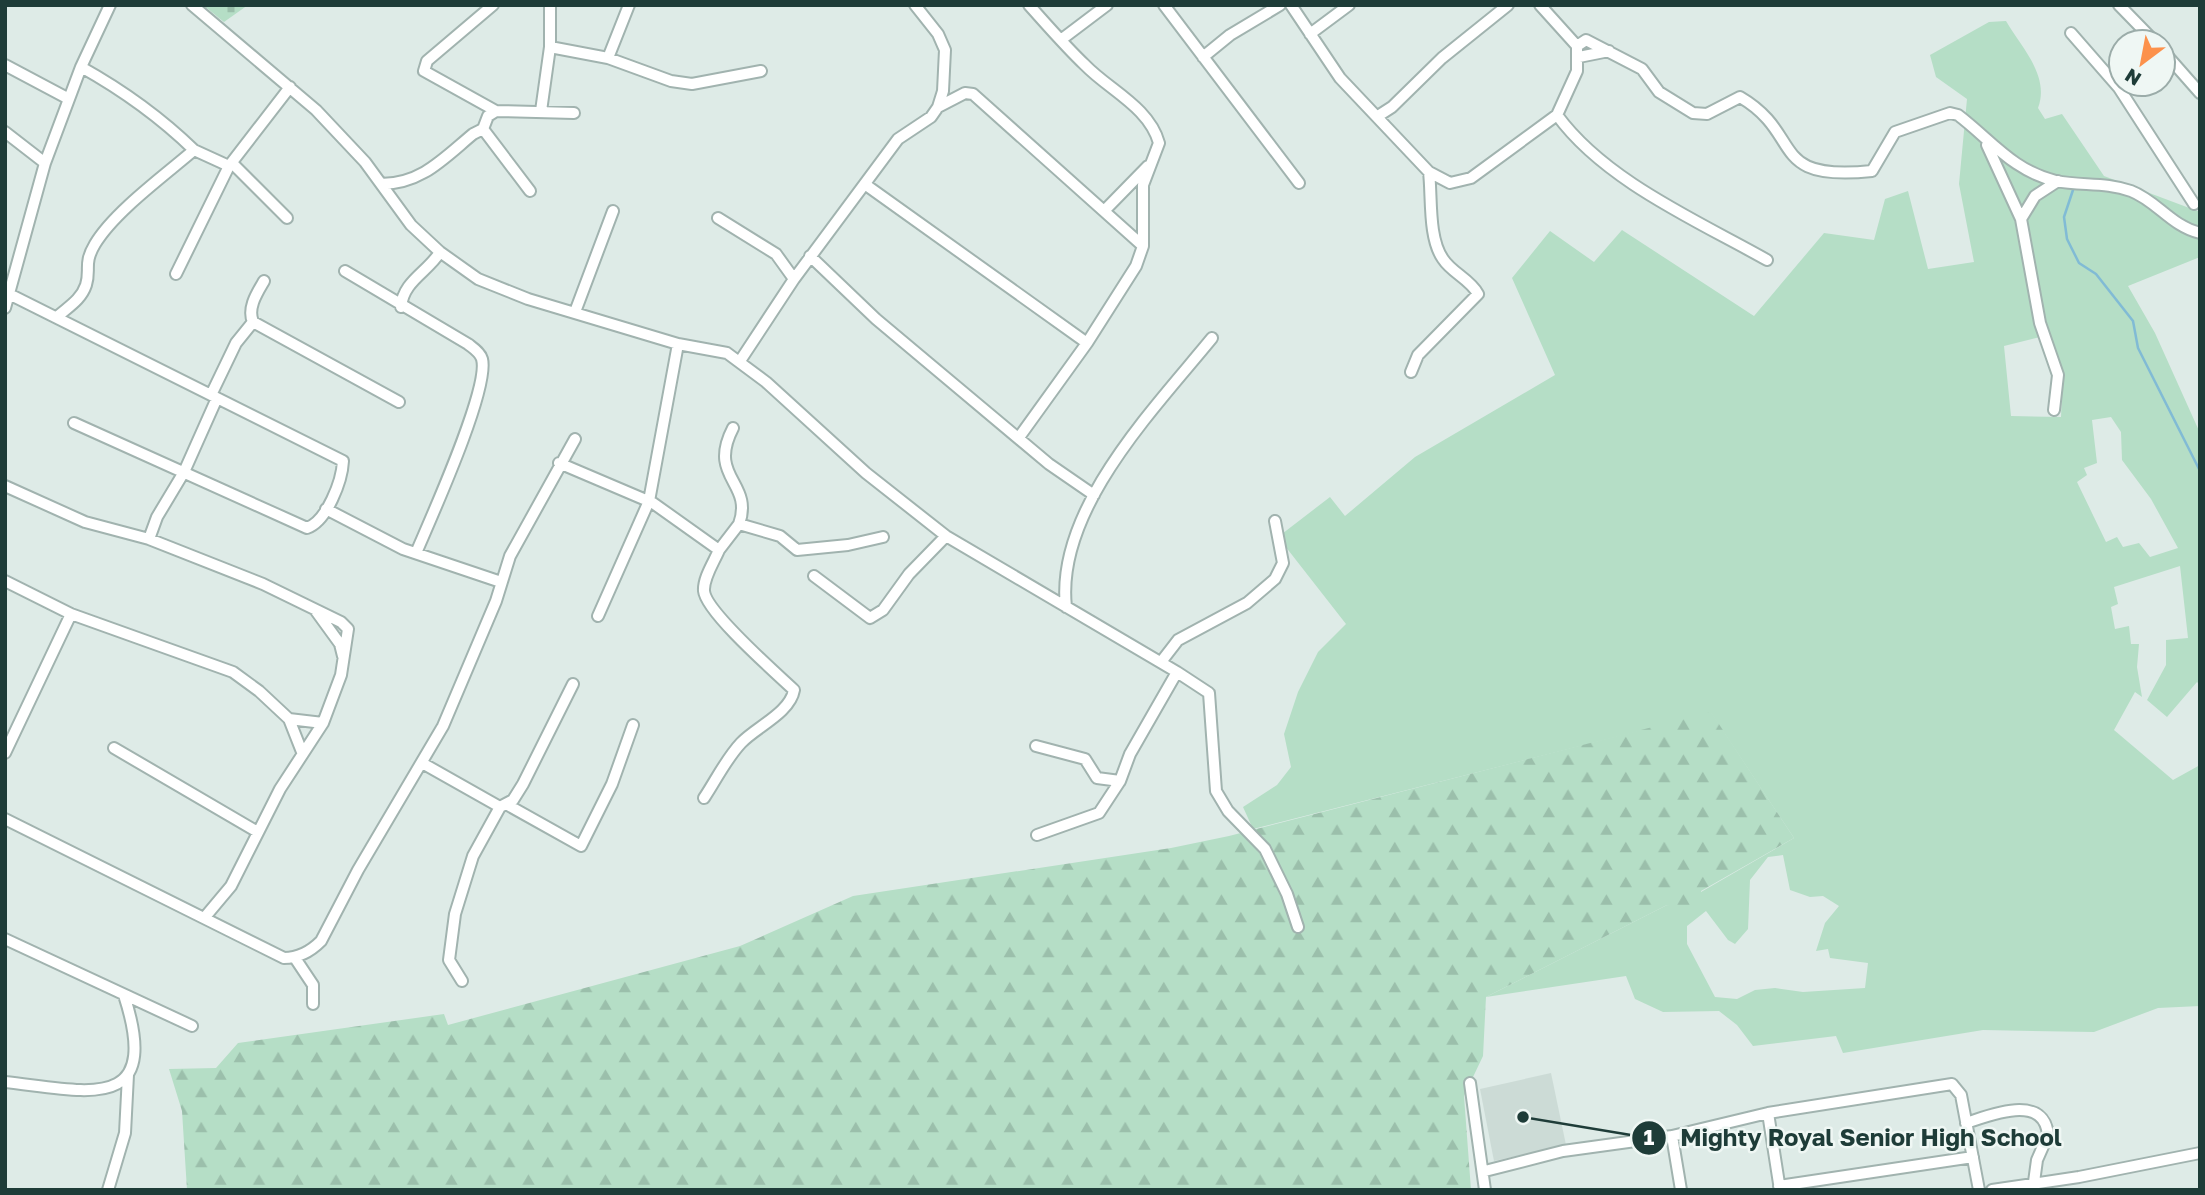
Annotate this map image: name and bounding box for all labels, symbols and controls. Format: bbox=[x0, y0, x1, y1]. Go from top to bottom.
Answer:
north arrow bbox=[2107, 28, 2177, 98]
text: N bbox=[2121, 64, 2145, 91]
callout: Mighty Royal Senior High School bbox=[1631, 1115, 2076, 1160]
text: Mighty Royal Senior High School bbox=[1680, 1122, 2062, 1151]
text: 1 bbox=[1644, 1124, 1655, 1150]

